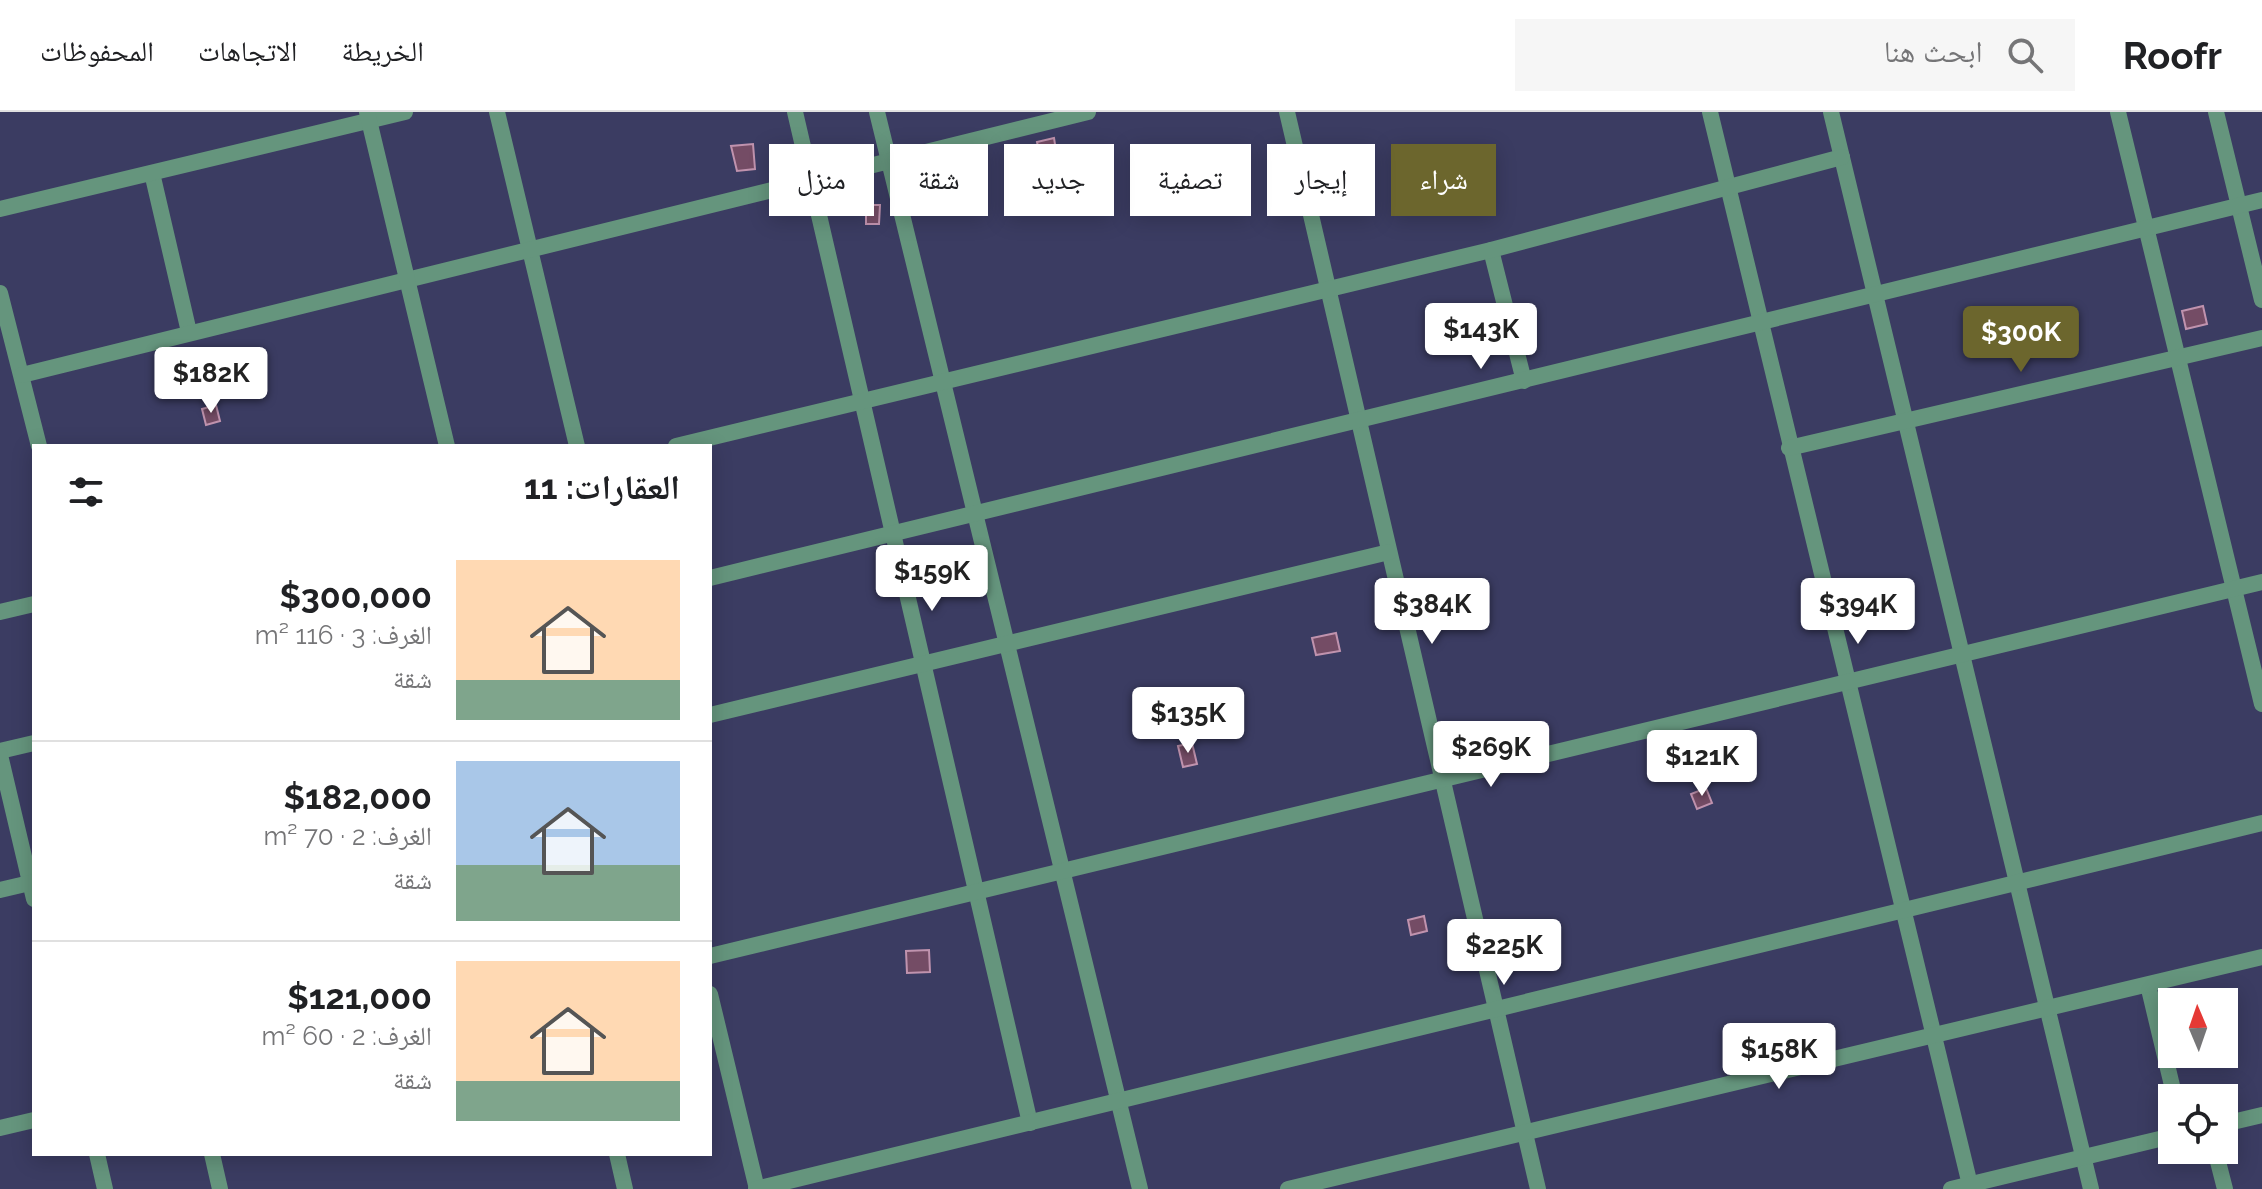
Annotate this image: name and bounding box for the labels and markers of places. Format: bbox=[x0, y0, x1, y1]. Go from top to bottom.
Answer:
pin: $143K bbox=[1425, 303, 1537, 371]
pin: $300K bbox=[1965, 306, 2077, 374]
pin: $182K bbox=[155, 347, 267, 415]
pin: $159K bbox=[876, 545, 988, 613]
pin: $384K bbox=[1376, 578, 1488, 646]
pin: $394K bbox=[1802, 578, 1914, 646]
pin: $135K bbox=[1132, 687, 1244, 755]
pin: $269K bbox=[1435, 721, 1547, 789]
pin: $121K bbox=[1646, 730, 1758, 798]
pin: $225K bbox=[1448, 919, 1560, 987]
pin: $158K bbox=[1723, 1023, 1835, 1091]

